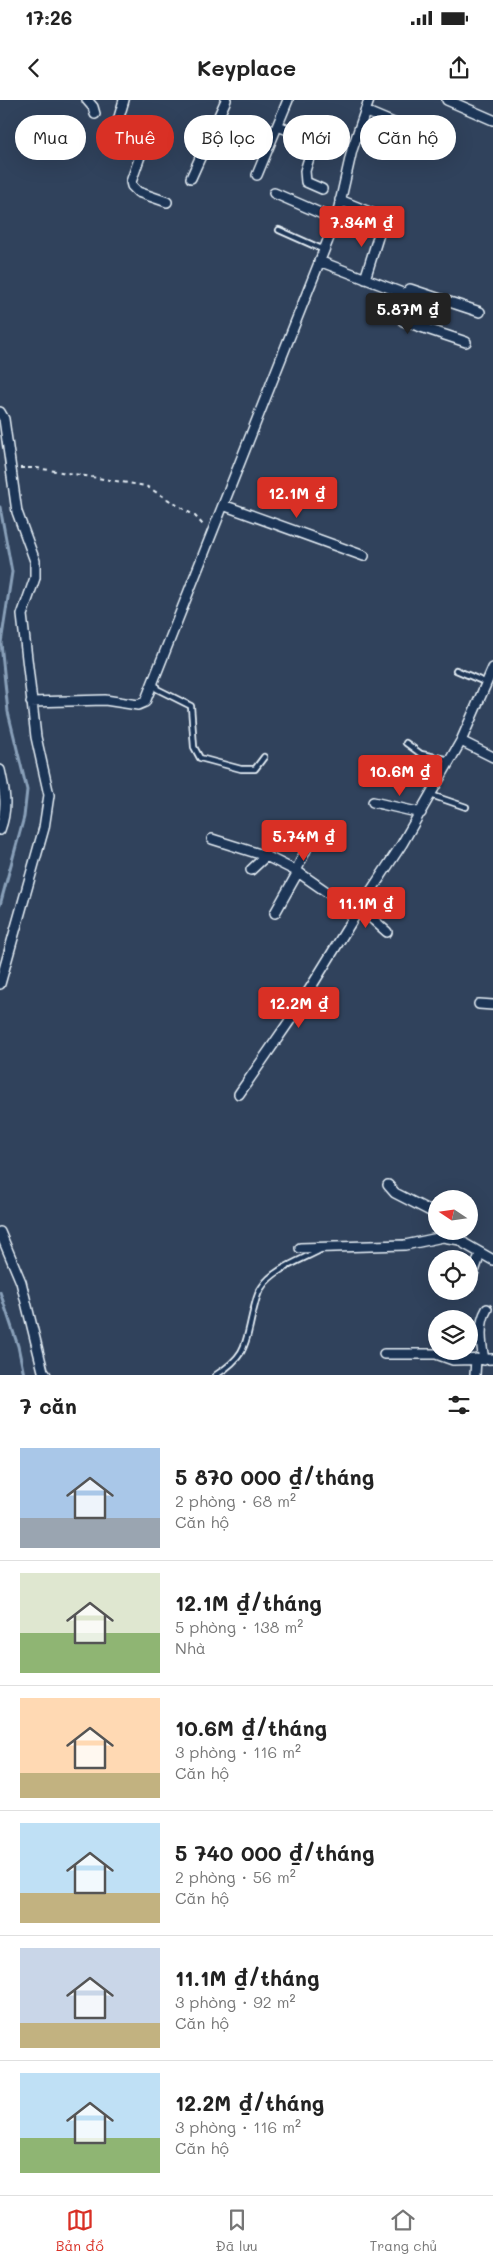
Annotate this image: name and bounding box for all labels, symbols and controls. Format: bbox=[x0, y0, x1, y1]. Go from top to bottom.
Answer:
text: 17:26 bbox=[25, 5, 72, 30]
text: Keyplace bbox=[197, 53, 296, 82]
icon: back bbox=[20, 54, 48, 82]
icon: share bbox=[445, 54, 473, 82]
chip: Mua bbox=[15, 115, 86, 160]
chip: Thuê bbox=[96, 115, 174, 160]
chip: Bộ lọc bbox=[184, 115, 273, 160]
chip: Mới bbox=[283, 115, 350, 160]
chip: Căn hộ bbox=[360, 115, 456, 160]
pin: 7.34M ₫ bbox=[316, 206, 408, 248]
text: 7.34M ₫ bbox=[330, 211, 394, 232]
pin: 5.87M ₫ bbox=[362, 292, 454, 335]
text: 5.87M ₫ bbox=[377, 298, 439, 319]
pin: 12.1M ₫ bbox=[251, 476, 343, 519]
text: 12.1M ₫ bbox=[268, 482, 326, 503]
pin: 10.6M ₫ bbox=[354, 754, 446, 797]
text: 10.6M ₫ bbox=[369, 760, 431, 781]
pin: 5.74M ₫ bbox=[258, 820, 350, 862]
text: 5.74M ₫ bbox=[273, 825, 335, 846]
pin: 11.1M ₫ bbox=[320, 886, 412, 929]
text: 11.1M ₫ bbox=[338, 892, 394, 913]
pin: 12.2M ₫ bbox=[253, 986, 345, 1029]
text: 12.2M ₫ bbox=[269, 992, 329, 1013]
north arrow bbox=[428, 1190, 478, 1240]
map controls bbox=[428, 1190, 478, 1360]
button: locate bbox=[428, 1250, 478, 1300]
button: layers bbox=[428, 1310, 478, 1360]
icon: filters bbox=[445, 1391, 473, 1419]
text: 7 căn bbox=[20, 1392, 77, 1419]
text: 5 870 000 ₫/tháng bbox=[175, 1463, 374, 1490]
icon: home bbox=[60, 1468, 120, 1528]
text: 2 phòng · 68 m² bbox=[175, 1490, 296, 1511]
text: Căn hộ bbox=[175, 1511, 229, 1532]
text: 12.1M ₫/tháng bbox=[175, 1589, 322, 1616]
icon: home bbox=[60, 1593, 120, 1653]
text: 5 phòng · 138 m² bbox=[175, 1616, 303, 1637]
text: Nhà bbox=[175, 1637, 206, 1658]
text: 10.6M ₫/tháng bbox=[175, 1714, 327, 1741]
icon: home bbox=[60, 1718, 120, 1778]
text: 3 phòng · 116 m² bbox=[175, 1741, 301, 1762]
text: Căn hộ bbox=[175, 1762, 229, 1783]
text: 5 740 000 ₫/tháng bbox=[175, 1839, 374, 1866]
icon: home bbox=[60, 1843, 120, 1903]
text: 2 phòng · 56 m² bbox=[175, 1866, 296, 1887]
text: Căn hộ bbox=[175, 1887, 229, 1908]
text: 11.1M ₫/tháng bbox=[175, 1964, 319, 1991]
icon: home bbox=[60, 1968, 120, 2028]
text: 3 phòng · 92 m² bbox=[175, 1991, 296, 2012]
text: Căn hộ bbox=[175, 2012, 229, 2033]
text: 12.2M ₫/tháng bbox=[175, 2089, 324, 2116]
icon: home bbox=[60, 2093, 120, 2153]
text: 3 phòng · 116 m² bbox=[175, 2116, 301, 2137]
text: Căn hộ bbox=[175, 2137, 229, 2158]
tab: Bản đồ bbox=[56, 2206, 104, 2255]
tab: Đã lưu bbox=[216, 2206, 258, 2255]
tab: Trang chủ bbox=[369, 2206, 437, 2255]

